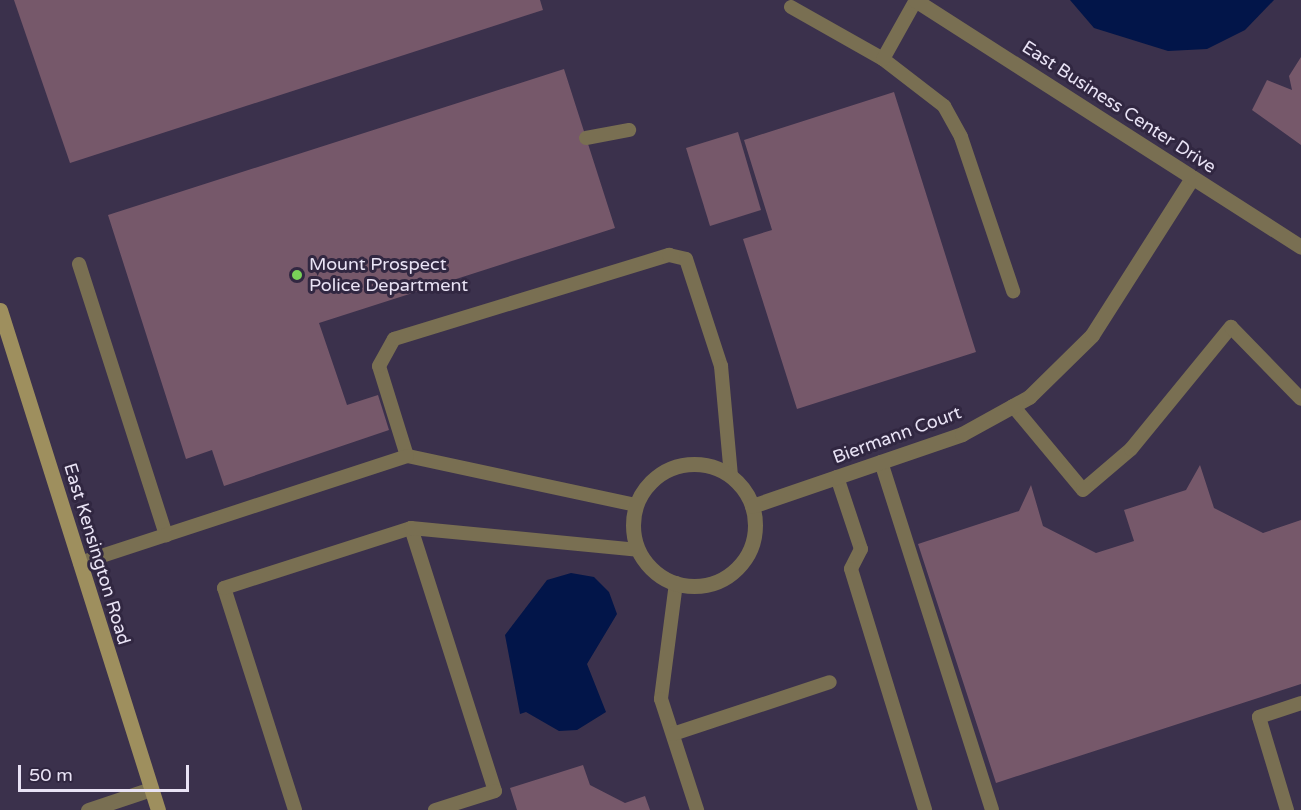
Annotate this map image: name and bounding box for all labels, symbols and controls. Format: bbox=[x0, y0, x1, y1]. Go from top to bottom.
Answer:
street label: East Business Center Drive bbox=[1018, 36, 1220, 178]
place label: Mount Prospect Police Department bbox=[309, 254, 468, 296]
marker: Mount Prospect Police Department bbox=[290, 268, 304, 282]
street label: Biermann Court bbox=[830, 402, 964, 468]
street label: East Kensington Road bbox=[59, 461, 135, 647]
scale bar bbox=[21, 753, 192, 791]
text: 50 m bbox=[29, 764, 73, 786]

